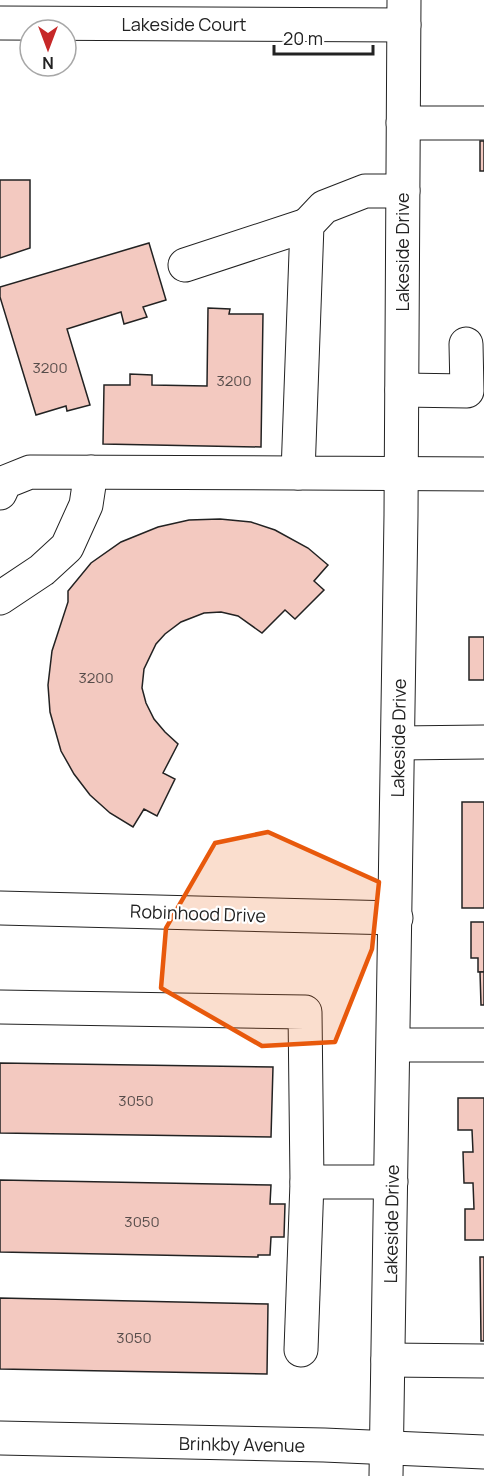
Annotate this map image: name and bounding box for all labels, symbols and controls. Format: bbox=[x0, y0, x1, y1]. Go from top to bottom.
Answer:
street label: Lakeside Court bbox=[122, 12, 246, 36]
north arrow bbox=[18, 18, 78, 78]
scale bar bbox=[274, 18, 373, 56]
text: 20 m bbox=[283, 26, 323, 50]
text: N bbox=[42, 52, 54, 74]
street label: Lakeside Drive bbox=[390, 193, 414, 311]
house number: 3200 bbox=[32, 357, 68, 378]
house number: 3200 bbox=[216, 370, 252, 391]
house number: 3200 bbox=[78, 667, 114, 688]
street label: Lakeside Drive bbox=[385, 678, 411, 798]
street label: Robinhood Drive bbox=[130, 899, 266, 927]
house number: 3050 bbox=[118, 1090, 154, 1111]
street label: Lakeside Drive bbox=[378, 1164, 404, 1284]
house number: 3050 bbox=[124, 1211, 160, 1232]
house number: 3050 bbox=[116, 1327, 152, 1348]
street label: Brinkby Avenue bbox=[179, 1431, 305, 1457]

